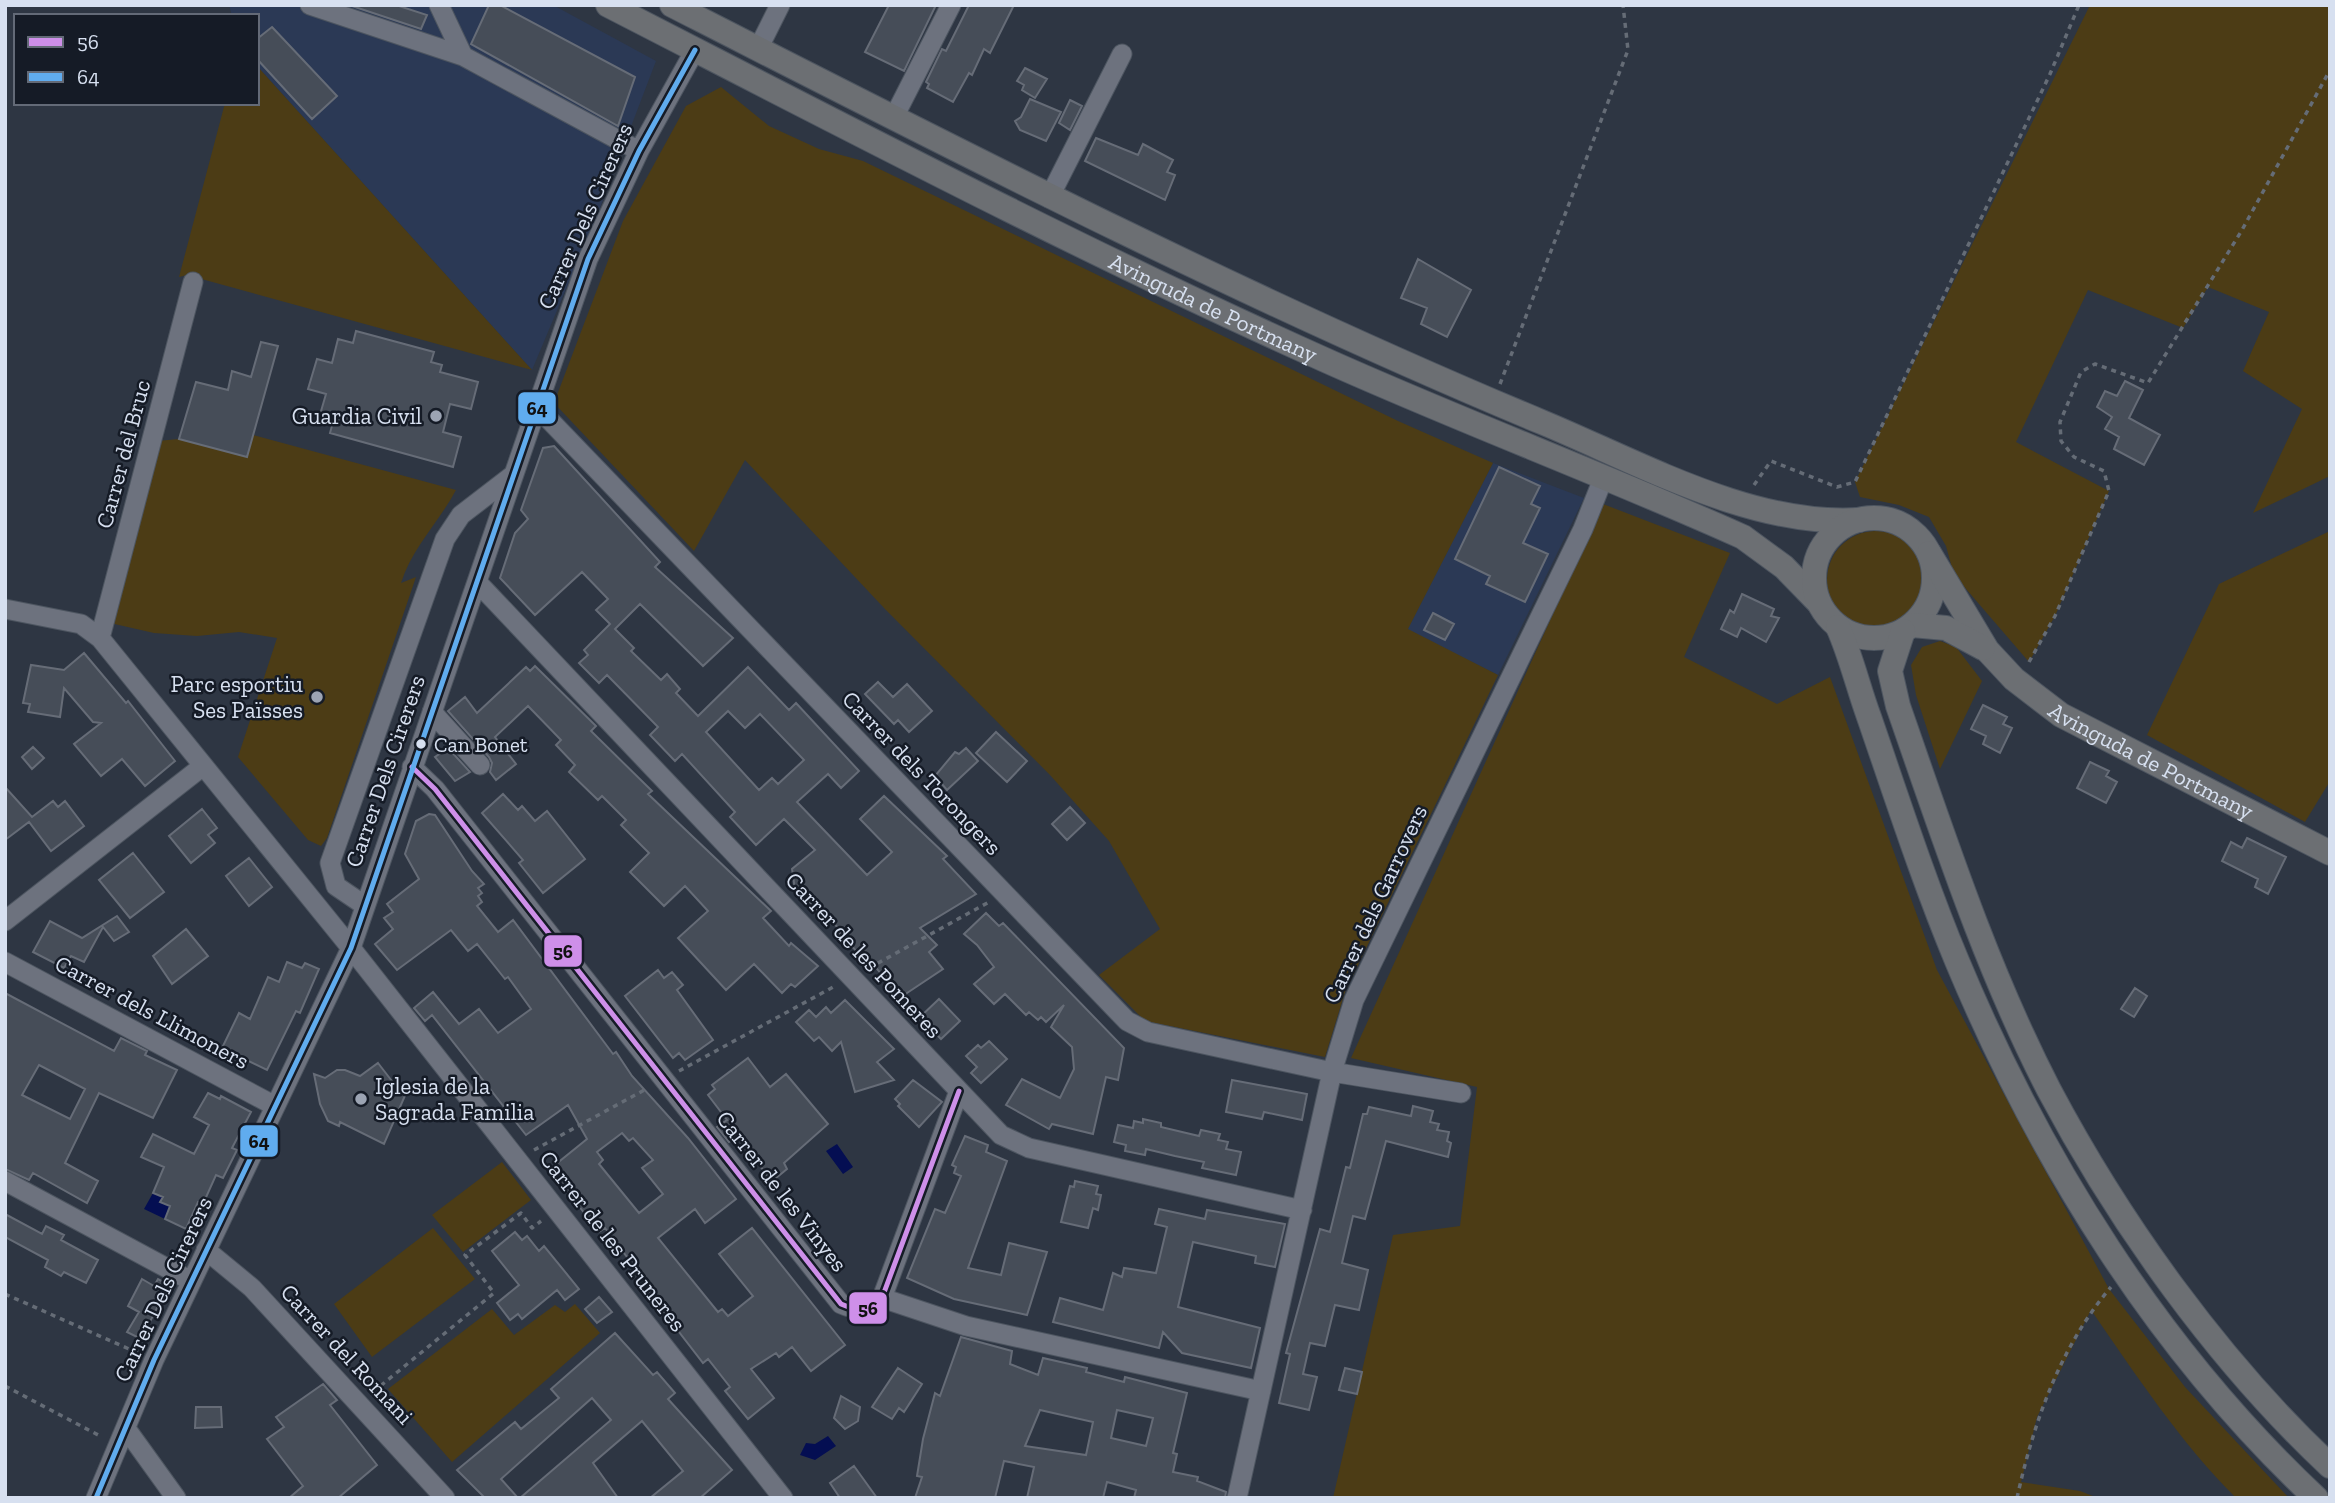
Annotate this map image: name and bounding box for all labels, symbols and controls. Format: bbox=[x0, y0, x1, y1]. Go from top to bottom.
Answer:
legend bbox=[14, 14, 259, 105]
text: 56 bbox=[77, 29, 99, 54]
text: 64 bbox=[77, 64, 99, 89]
street label: Carrer Dels Cirerers bbox=[531, 118, 639, 314]
street label: Avinguda de Portmany bbox=[1105, 247, 1322, 369]
street label: Carrer del Bruc bbox=[90, 377, 156, 531]
line badge: 64 bbox=[517, 391, 557, 425]
text: 64 bbox=[526, 397, 548, 420]
place label: Guardia Civil bbox=[292, 402, 422, 430]
marker: Guardia Civil bbox=[428, 408, 444, 424]
place label: Parc esportiu Ses Païsses bbox=[170, 670, 303, 724]
street label: Carrer Dels Cirerers bbox=[339, 671, 431, 871]
street label: Carrer dels Torongers bbox=[836, 685, 1008, 861]
marker: Parc esportiu Ses Païsses bbox=[309, 689, 325, 705]
street label: Avinguda de Portmany bbox=[2043, 697, 2258, 825]
place label: Can Bonet bbox=[434, 732, 528, 757]
marker: Can Bonet bbox=[414, 737, 428, 751]
street label: Carrer dels Garrovers bbox=[1317, 801, 1433, 1007]
street label: Carrer de les Pomeres bbox=[780, 866, 948, 1044]
line badge: 56 bbox=[543, 934, 583, 968]
text: 56 bbox=[553, 940, 573, 963]
street label: Carrer dels Llimoners bbox=[50, 949, 254, 1075]
place label: Iglesia de la Sagrada Familia bbox=[375, 1072, 534, 1126]
marker: Iglesia de la Sagrada Familia bbox=[353, 1091, 369, 1107]
street label: Carrer de les Vinyes bbox=[710, 1105, 854, 1277]
line badge: 64 bbox=[239, 1124, 279, 1158]
text: 64 bbox=[248, 1130, 270, 1153]
street label: Carrer de les Pruneres bbox=[534, 1145, 692, 1337]
street label: Carrer Dels Cirerers bbox=[108, 1192, 218, 1386]
street label: Carrer del Romani bbox=[275, 1278, 419, 1430]
line badge: 56 bbox=[848, 1291, 888, 1325]
text: 56 bbox=[858, 1297, 878, 1320]

